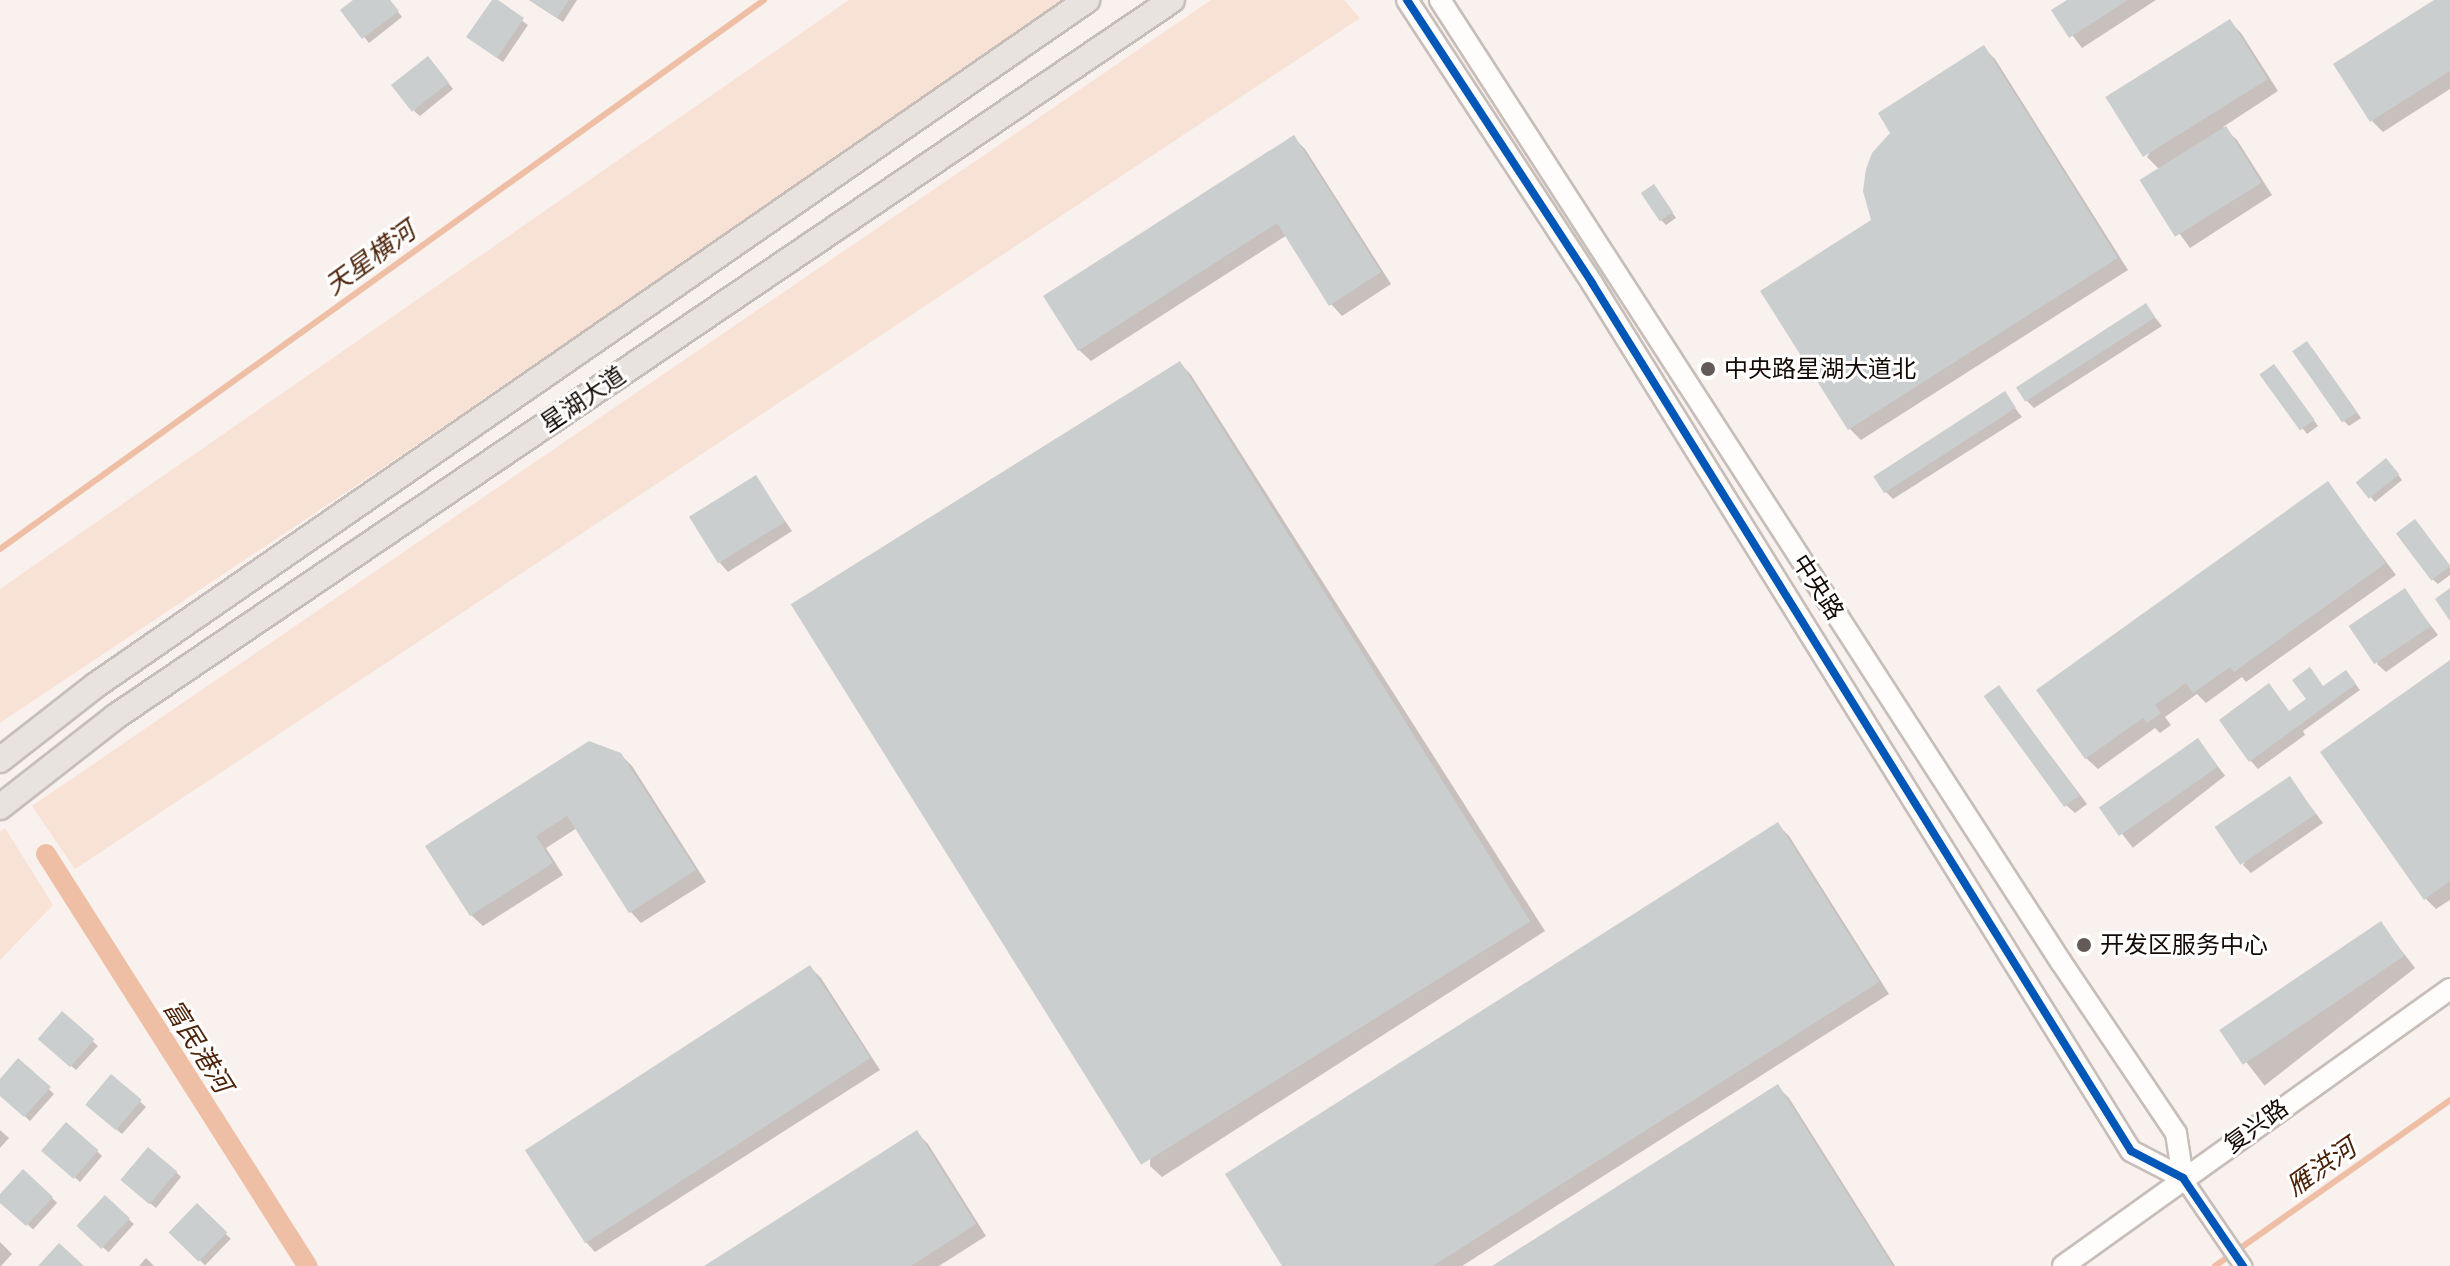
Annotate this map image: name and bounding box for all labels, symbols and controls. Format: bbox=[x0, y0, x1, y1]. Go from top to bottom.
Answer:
water label: 天星横河 bbox=[319, 215, 421, 301]
place label: 中央路星湖大道北 bbox=[1724, 355, 1916, 383]
street label: 星湖大道 bbox=[535, 360, 631, 438]
marker: 中央路星湖大道北 bbox=[1699, 360, 1717, 378]
street label: 中央路 bbox=[1786, 549, 1850, 625]
place label: 开发区服务中心 bbox=[2100, 931, 2268, 959]
marker: 开发区服务中心 bbox=[2075, 936, 2093, 954]
water label: 富民港河 bbox=[157, 994, 239, 1098]
street label: 复兴路 bbox=[2218, 1093, 2294, 1159]
water label: 雁洪河 bbox=[2280, 1132, 2362, 1202]

